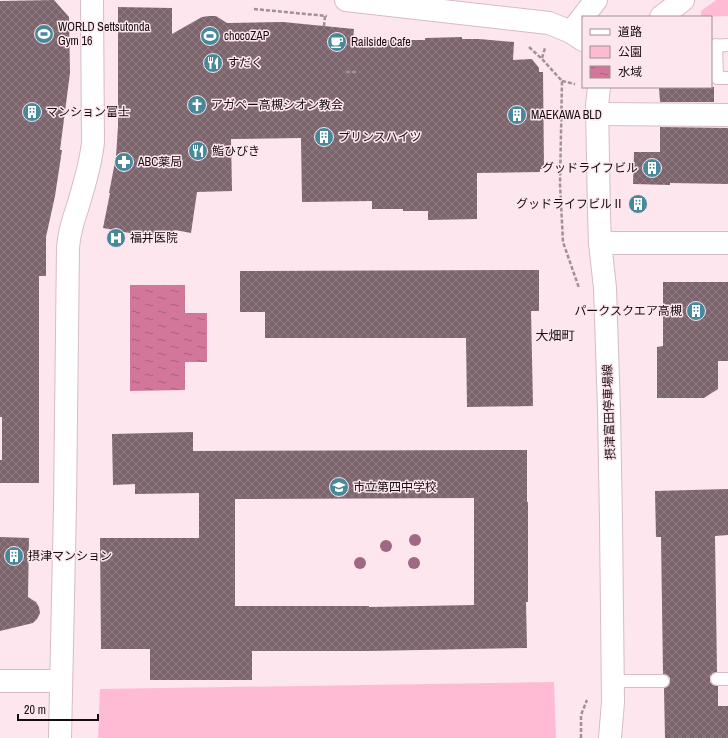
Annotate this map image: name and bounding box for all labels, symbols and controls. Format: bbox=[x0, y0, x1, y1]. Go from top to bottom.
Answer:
legend bbox=[582, 16, 712, 88]
place label: WORLD Settsutonda Gym 16 bbox=[58, 19, 150, 49]
sports icon: WORLD Settsutonda Gym 16 bbox=[33, 23, 55, 45]
text: 道路 bbox=[618, 24, 642, 40]
sports icon: chocoZAP bbox=[199, 25, 221, 47]
place label: chocoZAP bbox=[224, 28, 270, 44]
cafe icon: Railside Cafe bbox=[326, 31, 348, 53]
place label: Railside Cafe bbox=[351, 34, 411, 50]
text: 公園 bbox=[618, 44, 642, 60]
restaurant icon: すだく bbox=[202, 52, 224, 74]
place label: すだく bbox=[227, 55, 263, 71]
text: 水域 bbox=[618, 64, 642, 80]
church icon: アガペー高槻シオン教会 bbox=[186, 94, 208, 116]
place label: アガペー高槻シオン教会 bbox=[211, 97, 343, 113]
building icon: マンション富士 bbox=[21, 101, 43, 123]
place label: マンション富士 bbox=[46, 104, 130, 120]
building icon: MAEKAWA BLD bbox=[506, 104, 528, 126]
place label: MAEKAWA BLD bbox=[531, 107, 602, 123]
building icon: プリンスハイツ bbox=[313, 126, 335, 148]
place label: プリンスハイツ bbox=[338, 129, 422, 145]
restaurant icon: 鮨ひびき bbox=[187, 140, 209, 162]
place label: 鮨ひびき bbox=[212, 143, 260, 159]
pharmacy icon: ABC薬局 bbox=[113, 151, 135, 173]
place label: ABC薬局 bbox=[137, 154, 182, 170]
building icon: グッドライフビル bbox=[641, 157, 663, 179]
place label: グッドライフビル bbox=[542, 160, 638, 176]
building icon: グッドライフビルⅡ bbox=[627, 193, 649, 215]
place label: グッドライフビルⅡ bbox=[516, 196, 624, 212]
hospital icon: 福井医院 bbox=[105, 227, 127, 249]
place label: 福井医院 bbox=[130, 230, 178, 246]
building icon: パークスクエア高槻 bbox=[685, 300, 707, 322]
place label: パークスクエア高槻 bbox=[574, 303, 682, 319]
district label: 大畑町 bbox=[535, 327, 575, 344]
street label: 摂津富田停車場線 bbox=[599, 364, 619, 460]
school or university icon: 市立第四中学校 bbox=[328, 476, 350, 498]
place label: 市立第四中学校 bbox=[353, 479, 437, 495]
building icon: 摂津マンション bbox=[3, 545, 25, 567]
place label: 摂津マンション bbox=[28, 548, 112, 564]
scale bar bbox=[18, 696, 98, 722]
text: 20 m bbox=[24, 702, 46, 718]

